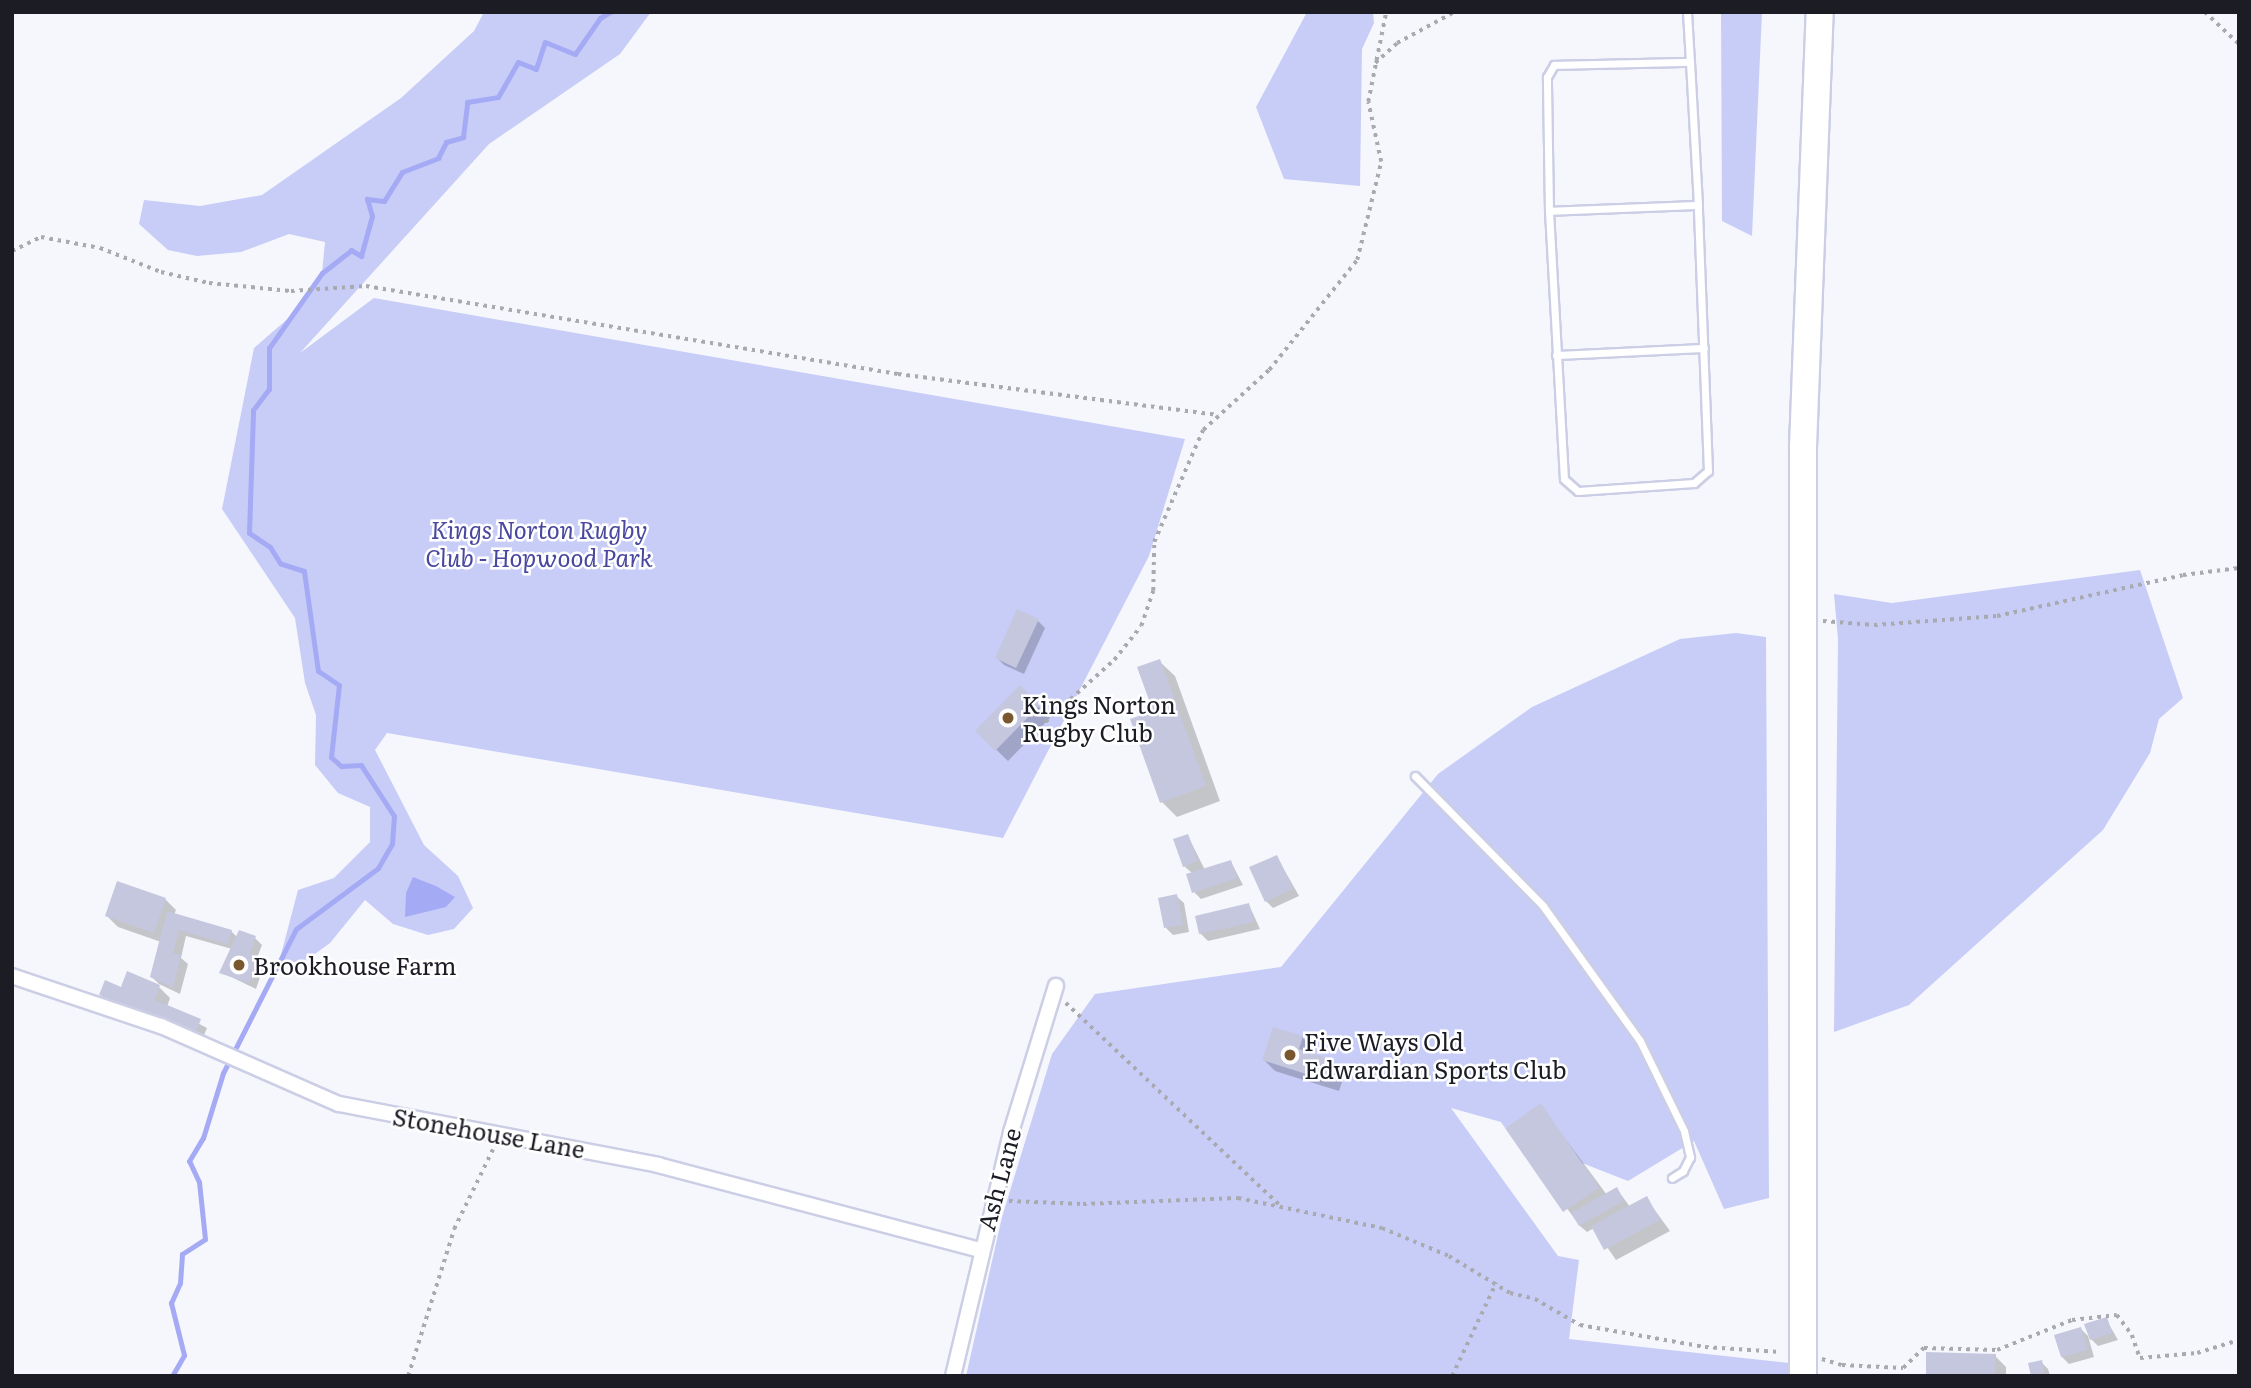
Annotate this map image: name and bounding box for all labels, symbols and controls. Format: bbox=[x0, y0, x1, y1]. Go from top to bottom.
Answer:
park label: Kings Norton Rugby Club - Hopwood Park bbox=[425, 515, 653, 571]
place label: Kings Norton Rugby Club bbox=[1022, 690, 1176, 746]
marker: Kings Norton Rugby Club bbox=[1000, 710, 1016, 726]
place label: Brookhouse Farm bbox=[253, 951, 456, 979]
marker: Brookhouse Farm bbox=[231, 957, 247, 973]
place label: Five Ways Old Edwardian Sports Club bbox=[1304, 1027, 1567, 1083]
marker: Five Ways Old Edwardian Sports Club bbox=[1282, 1047, 1298, 1063]
street label: Stonehouse Lane bbox=[391, 1101, 587, 1163]
street label: Ash Lane bbox=[970, 1124, 1026, 1234]

